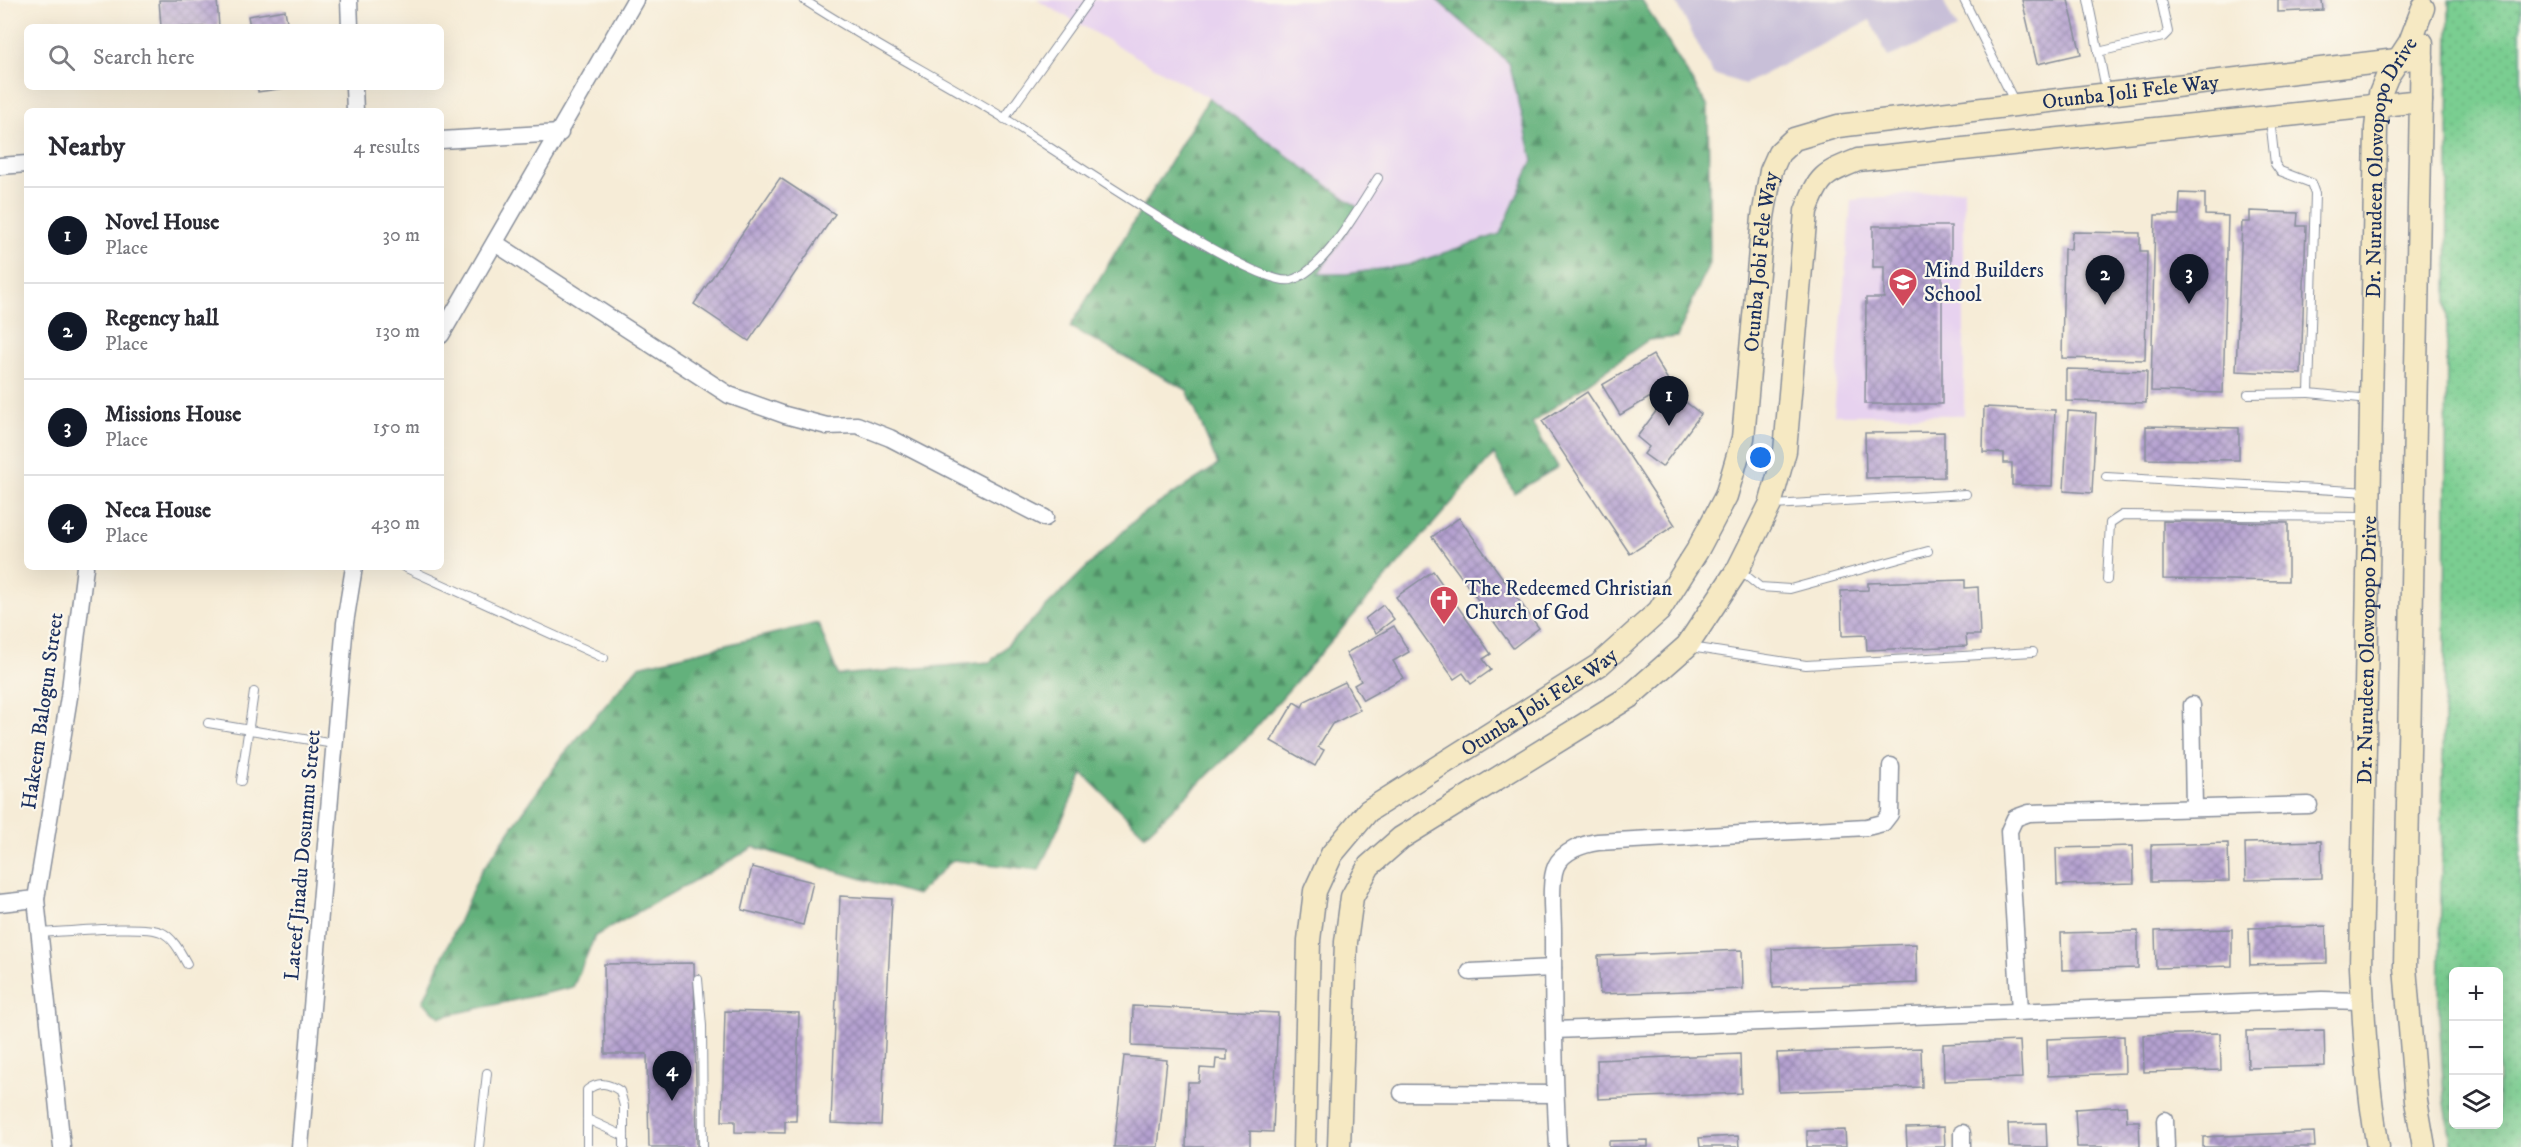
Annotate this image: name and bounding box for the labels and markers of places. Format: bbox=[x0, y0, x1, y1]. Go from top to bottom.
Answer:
pin: 3 bbox=[2170, 254, 2208, 304]
pin: 2 bbox=[2086, 256, 2124, 305]
place label: Mind Builders School bbox=[1924, 258, 2044, 308]
school or university icon: Mind Builders School bbox=[1887, 266, 1919, 308]
pin: 1 bbox=[1650, 376, 1688, 426]
place label: The Redeemed Christian Church of God bbox=[1465, 576, 1672, 626]
church icon: The Redeemed Christian Church of God bbox=[1428, 584, 1460, 626]
pin: 4 bbox=[652, 1052, 692, 1101]

